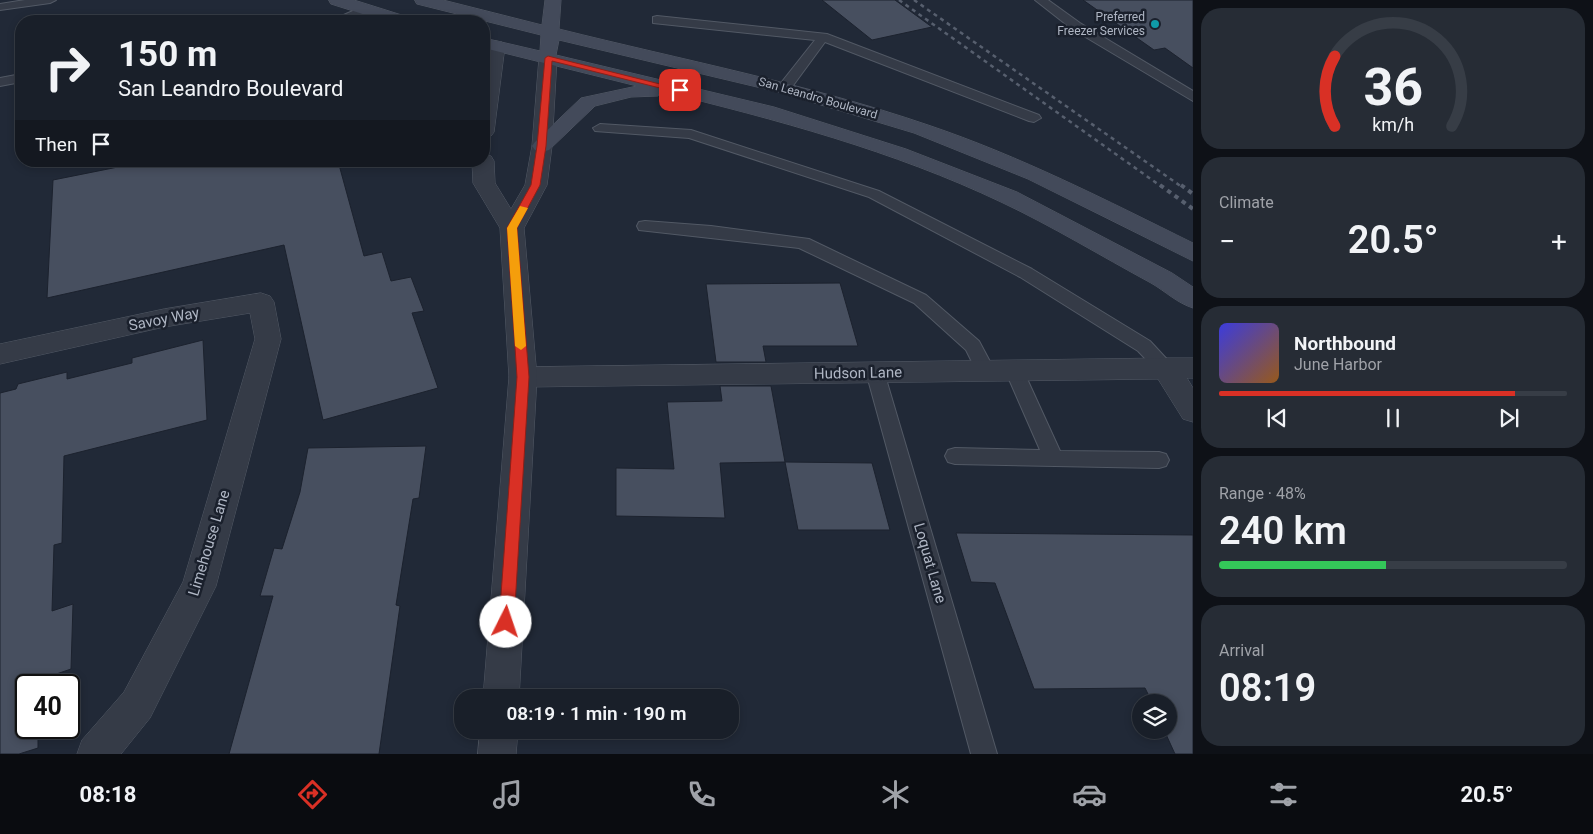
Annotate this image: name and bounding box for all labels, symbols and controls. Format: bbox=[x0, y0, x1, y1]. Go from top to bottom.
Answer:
place label: Preferred Freezer Services bbox=[1057, 10, 1145, 38]
marker: Preferred Freezer Services bbox=[1149, 18, 1161, 30]
text: 150 m bbox=[118, 34, 217, 75]
icon: right bbox=[35, 35, 100, 100]
text: 36 bbox=[1363, 57, 1423, 118]
pin bbox=[659, 69, 701, 111]
street label: San Leandro Boulevard bbox=[757, 74, 879, 122]
text: San Leandro Boulevard bbox=[118, 76, 343, 101]
icon: arrive bbox=[666, 76, 694, 104]
text: km/h bbox=[1372, 114, 1414, 135]
icon: arrive bbox=[87, 130, 115, 158]
text: Then bbox=[35, 133, 77, 156]
text: Climate bbox=[1219, 193, 1274, 212]
text: 20.5° bbox=[1348, 218, 1438, 262]
text: − bbox=[1219, 225, 1235, 258]
text: + bbox=[1551, 225, 1567, 258]
street label: Savoy Way bbox=[127, 303, 201, 335]
text: Northbound bbox=[1294, 332, 1396, 355]
text: June Harbor bbox=[1294, 355, 1382, 374]
street label: Hudson Lane bbox=[814, 363, 902, 383]
icon: previous bbox=[1263, 404, 1291, 432]
icon: pause bbox=[1379, 404, 1407, 432]
icon: next bbox=[1495, 404, 1523, 432]
text: Range · 48% bbox=[1219, 484, 1306, 503]
street label: Limehouse Lane bbox=[184, 488, 234, 598]
text: 240 km bbox=[1219, 509, 1347, 553]
street label: Loquat Lane bbox=[910, 521, 950, 605]
position arrow bbox=[479, 595, 531, 647]
text: Arrival bbox=[1219, 641, 1264, 660]
text: 08:19 bbox=[1219, 666, 1316, 710]
speed limit sign: 40 bbox=[15, 674, 80, 739]
map controls bbox=[1132, 694, 1177, 739]
button: layers bbox=[1132, 694, 1177, 739]
text: 08:19 · 1 min · 190 m bbox=[506, 702, 687, 725]
icon: directions bbox=[295, 777, 330, 812]
icon: music bbox=[490, 777, 525, 812]
icon: phone bbox=[684, 777, 719, 812]
icon: climate bbox=[878, 777, 913, 812]
icon: car bbox=[1072, 777, 1107, 812]
icon: filters bbox=[1266, 777, 1301, 812]
text: 08:18 bbox=[80, 782, 136, 807]
text: 20.5° bbox=[1460, 782, 1513, 807]

